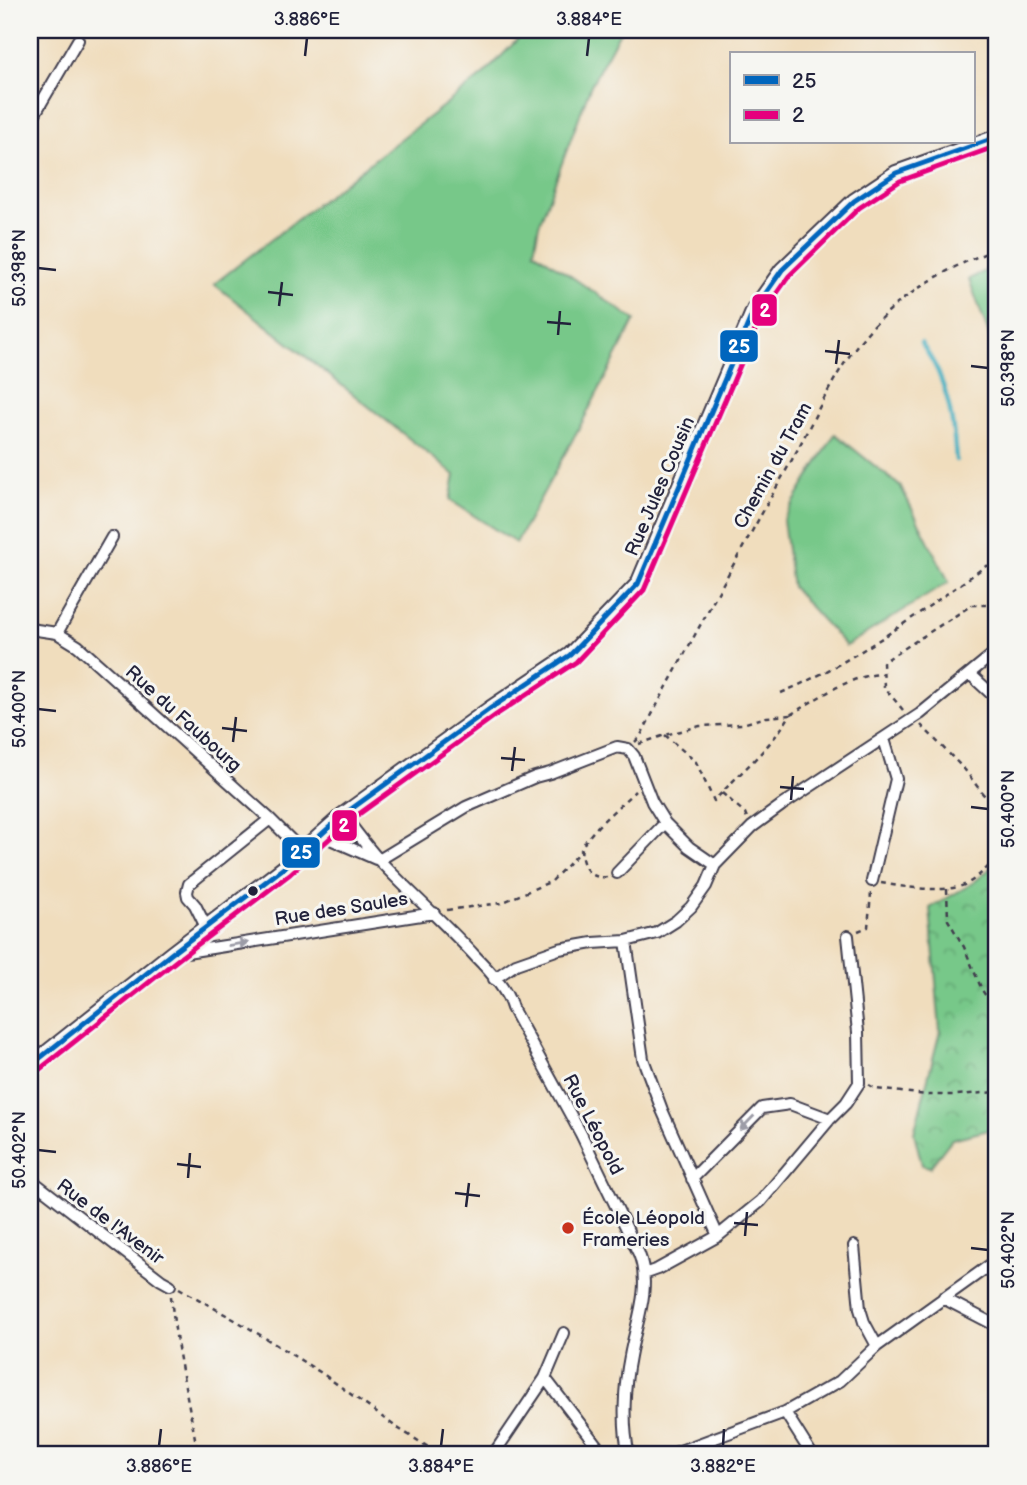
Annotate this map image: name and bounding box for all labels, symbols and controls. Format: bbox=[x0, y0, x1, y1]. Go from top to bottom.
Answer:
text: 3.886°E bbox=[274, 9, 340, 30]
text: 3.884°E bbox=[556, 9, 622, 30]
legend bbox=[730, 52, 974, 144]
text: 25 bbox=[792, 69, 816, 94]
text: 2 bbox=[792, 103, 805, 128]
text: 50.398°N bbox=[9, 229, 30, 307]
line badge: 2 bbox=[751, 293, 778, 327]
text: 2 bbox=[759, 300, 771, 323]
line badge: 25 bbox=[719, 329, 759, 363]
text: 50.398°N bbox=[998, 329, 1019, 407]
text: 25 bbox=[728, 336, 750, 359]
street label: Chemin du Tram bbox=[729, 399, 817, 533]
street label: Rue Jules Cousin bbox=[621, 413, 700, 560]
street label: Rue du Faubourg bbox=[120, 661, 246, 777]
text: 50.400°N bbox=[9, 670, 30, 748]
text: 50.400°N bbox=[998, 770, 1019, 848]
line badge: 2 bbox=[331, 809, 358, 842]
text: 2 bbox=[338, 815, 350, 838]
line badge: 25 bbox=[281, 836, 321, 869]
text: 25 bbox=[290, 842, 312, 865]
unlabelled marker bbox=[246, 884, 260, 898]
street label: Rue des Saules bbox=[273, 888, 409, 931]
one-way arrow bbox=[227, 938, 249, 949]
street label: Rue Léopold bbox=[557, 1071, 628, 1179]
text: 50.402°N bbox=[9, 1111, 30, 1189]
one-way arrow bbox=[739, 1114, 755, 1131]
street label: Rue de l'Avenir bbox=[52, 1174, 169, 1271]
place label: École Léopold Frameries bbox=[582, 1206, 705, 1252]
text: 50.402°N bbox=[998, 1211, 1019, 1289]
marker: École Léopold Frameries bbox=[560, 1220, 576, 1236]
text: 3.886°E bbox=[126, 1456, 192, 1477]
text: 3.884°E bbox=[408, 1456, 474, 1477]
text: 3.882°E bbox=[690, 1456, 756, 1477]

